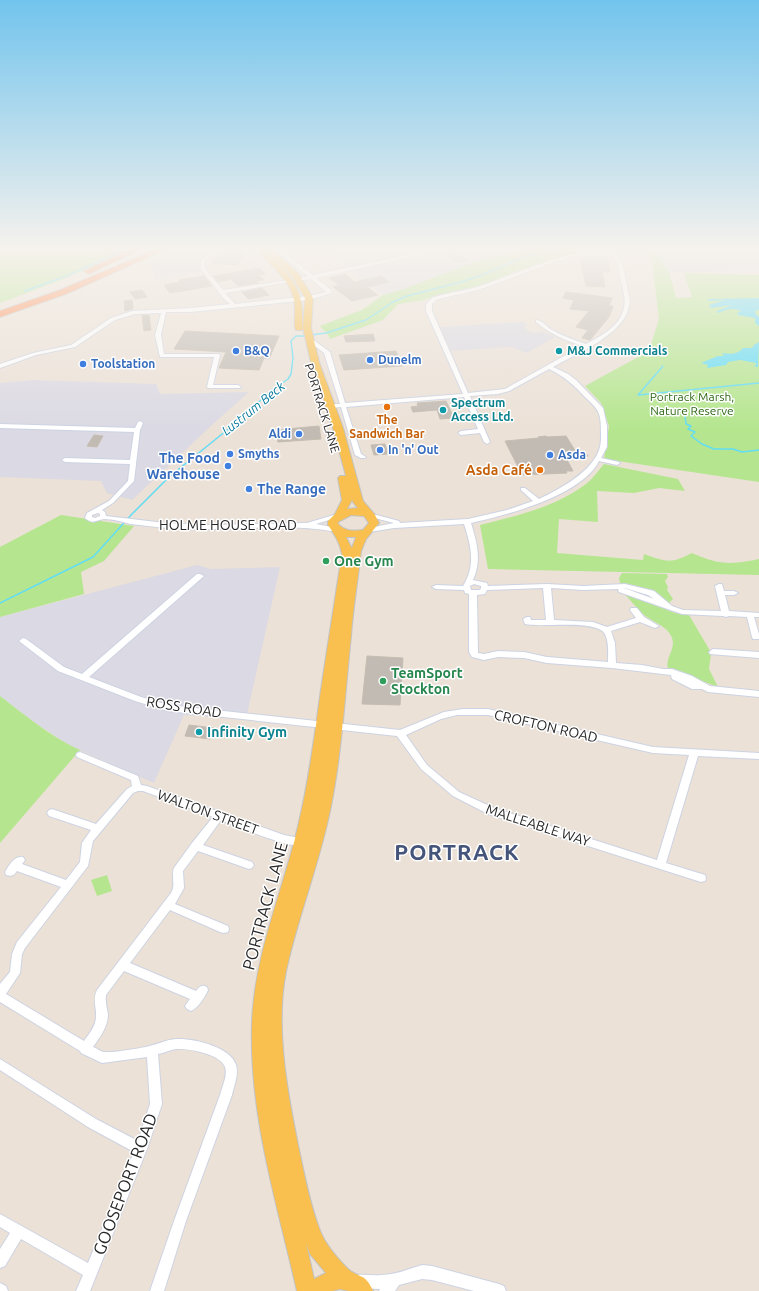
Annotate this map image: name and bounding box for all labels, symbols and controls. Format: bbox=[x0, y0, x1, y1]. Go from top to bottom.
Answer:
place label: B&Q bbox=[244, 344, 270, 357]
place label: M&J Commercials bbox=[567, 344, 668, 357]
marker: B&Q bbox=[231, 346, 241, 356]
marker: M&J Commercials bbox=[554, 346, 564, 356]
place label: Dunelm bbox=[378, 353, 422, 366]
marker: Dunelm bbox=[365, 355, 375, 365]
place label: Toolstation bbox=[91, 357, 155, 370]
marker: Toolstation bbox=[78, 359, 88, 369]
street label: PORTRACK LANE bbox=[303, 361, 342, 455]
water label: Lustrum Beck bbox=[219, 378, 287, 438]
park label: Portrack Marsh, Nature Reserve bbox=[650, 390, 734, 417]
place label: Spectrum Access Ltd. bbox=[451, 396, 514, 423]
marker: The Sandwich Bar bbox=[382, 402, 392, 412]
marker: Spectrum Access Ltd. bbox=[438, 405, 448, 415]
place label: The Sandwich Bar bbox=[349, 413, 425, 440]
place label: Aldi bbox=[268, 427, 291, 440]
marker: Aldi bbox=[294, 429, 304, 439]
place label: In 'n' Out bbox=[388, 443, 439, 456]
marker: In 'n' Out bbox=[375, 445, 385, 455]
place label: Smyths bbox=[238, 447, 280, 460]
place label: Asda bbox=[558, 448, 586, 461]
marker: Smyths bbox=[225, 449, 235, 459]
place label: The Food Warehouse bbox=[146, 450, 220, 482]
marker: Asda bbox=[545, 450, 555, 460]
marker: The Food Warehouse bbox=[223, 461, 233, 471]
place label: Asda Café bbox=[466, 462, 532, 478]
marker: Asda Café bbox=[535, 465, 545, 475]
place label: The Range bbox=[257, 481, 326, 497]
marker: The Range bbox=[244, 484, 254, 494]
street label: HOLME HOUSE ROAD bbox=[159, 517, 297, 533]
place label: One Gym bbox=[334, 553, 394, 569]
marker: One Gym bbox=[321, 556, 331, 566]
place label: TeamSport Stockton bbox=[391, 665, 463, 697]
marker: TeamSport Stockton bbox=[378, 676, 388, 686]
street label: ROSS ROAD bbox=[145, 693, 223, 721]
street label: CROFTON ROAD bbox=[493, 706, 599, 746]
place label: Infinity Gym bbox=[207, 724, 287, 740]
marker: Infinity Gym bbox=[194, 727, 204, 737]
street label: WALTON STREET bbox=[155, 786, 261, 838]
street label: MALLEABLE WAY bbox=[484, 801, 592, 849]
district label: PORTRACK bbox=[394, 839, 520, 864]
street label: PORTRACK LANE bbox=[238, 840, 291, 972]
street label: GOOSEPORT ROAD bbox=[89, 1110, 160, 1257]

